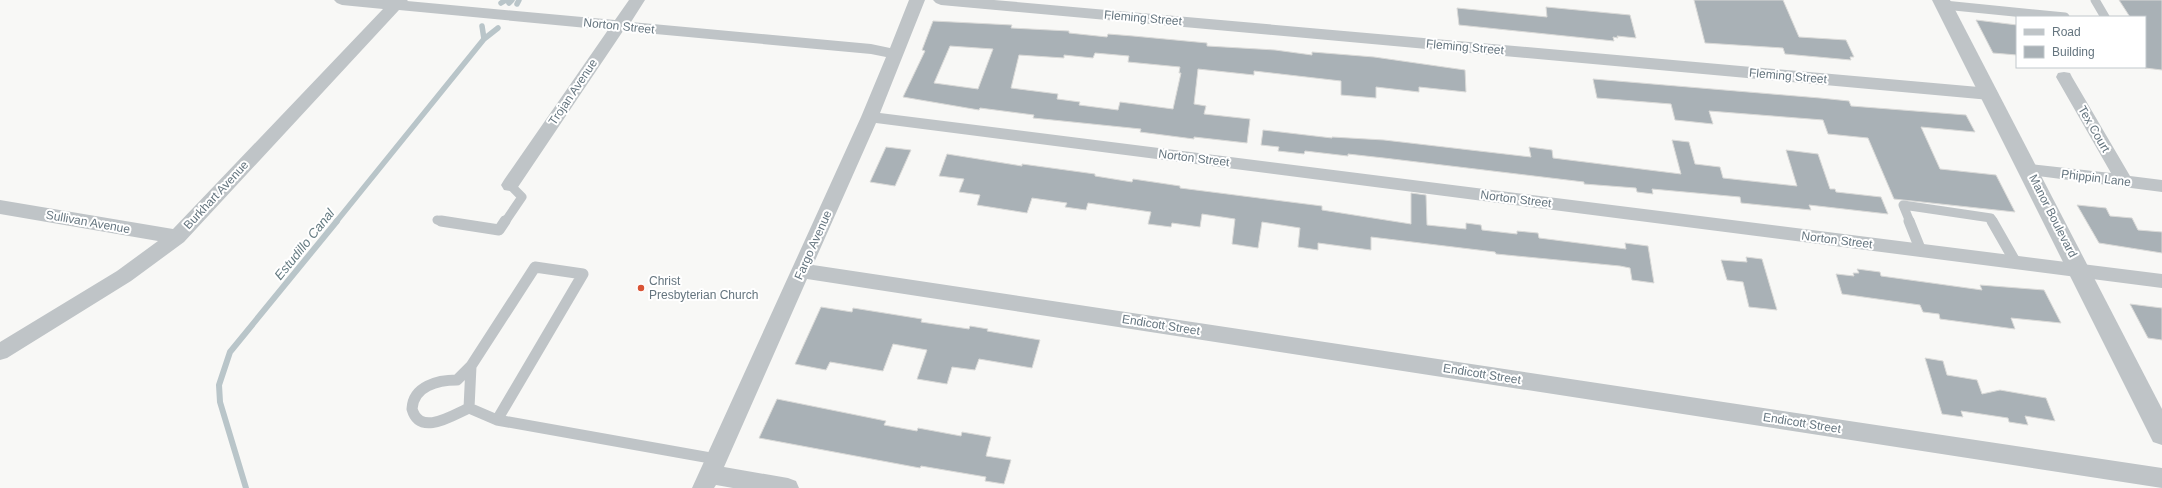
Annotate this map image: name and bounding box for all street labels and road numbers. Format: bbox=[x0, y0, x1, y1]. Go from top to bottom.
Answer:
street label: Fleming Street bbox=[1104, 8, 1183, 28]
street label: Norton Street bbox=[583, 15, 656, 37]
street label: Fleming Street bbox=[1426, 37, 1505, 57]
street label: Trojan Avenue bbox=[546, 56, 600, 128]
street label: Fleming Street bbox=[1749, 66, 1828, 86]
street label: Tex Court bbox=[2075, 103, 2113, 155]
street label: Norton Street bbox=[1158, 147, 1231, 169]
street label: Burkhart Avenue bbox=[181, 158, 252, 232]
street label: Phippin Lane bbox=[2060, 167, 2132, 189]
street label: Manor Boulevard bbox=[2026, 172, 2080, 260]
street label: Norton Street bbox=[1480, 188, 1553, 210]
street label: Sullivan Avenue bbox=[45, 208, 131, 236]
street label: Fargo Avenue bbox=[791, 208, 835, 282]
street label: Norton Street bbox=[1801, 229, 1874, 251]
street label: Endicott Street bbox=[1121, 312, 1202, 338]
street label: Endicott Street bbox=[1442, 361, 1523, 387]
street label: Endicott Street bbox=[1762, 410, 1843, 436]

